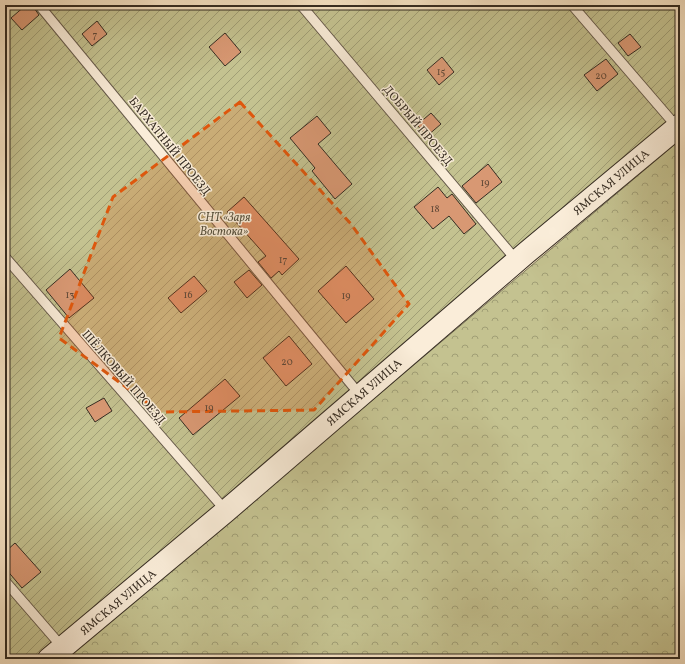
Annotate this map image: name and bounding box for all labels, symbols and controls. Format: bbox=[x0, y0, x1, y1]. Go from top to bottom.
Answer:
house number: 7 bbox=[93, 28, 98, 42]
house number: 15 bbox=[437, 65, 446, 79]
house number: 20 bbox=[595, 69, 607, 83]
street label: ДОБРЫЙ ПРОЕЗД bbox=[379, 81, 457, 169]
street label: БАРХАТНЫЙ ПРОЕЗД bbox=[125, 93, 215, 199]
street label: ЯМСКАЯ УЛИЦА bbox=[570, 146, 654, 219]
house number: 19 bbox=[480, 176, 490, 190]
house number: 18 bbox=[431, 202, 439, 216]
park label: СНТ «Заря Востока» bbox=[198, 210, 251, 240]
house number: 17 bbox=[279, 253, 288, 267]
house number: 13 bbox=[65, 288, 75, 302]
house number: 16 bbox=[184, 288, 192, 302]
house number: 19 bbox=[341, 289, 351, 303]
street label: ШЁЛКОВЫЙ ПРОЕЗД bbox=[78, 326, 170, 428]
house number: 20 bbox=[281, 355, 293, 369]
street label: ЯМСКАЯ УЛИЦА bbox=[324, 355, 406, 430]
house number: 19 bbox=[204, 401, 214, 415]
street label: ЯМСКАЯ УЛИЦА bbox=[77, 566, 161, 639]

